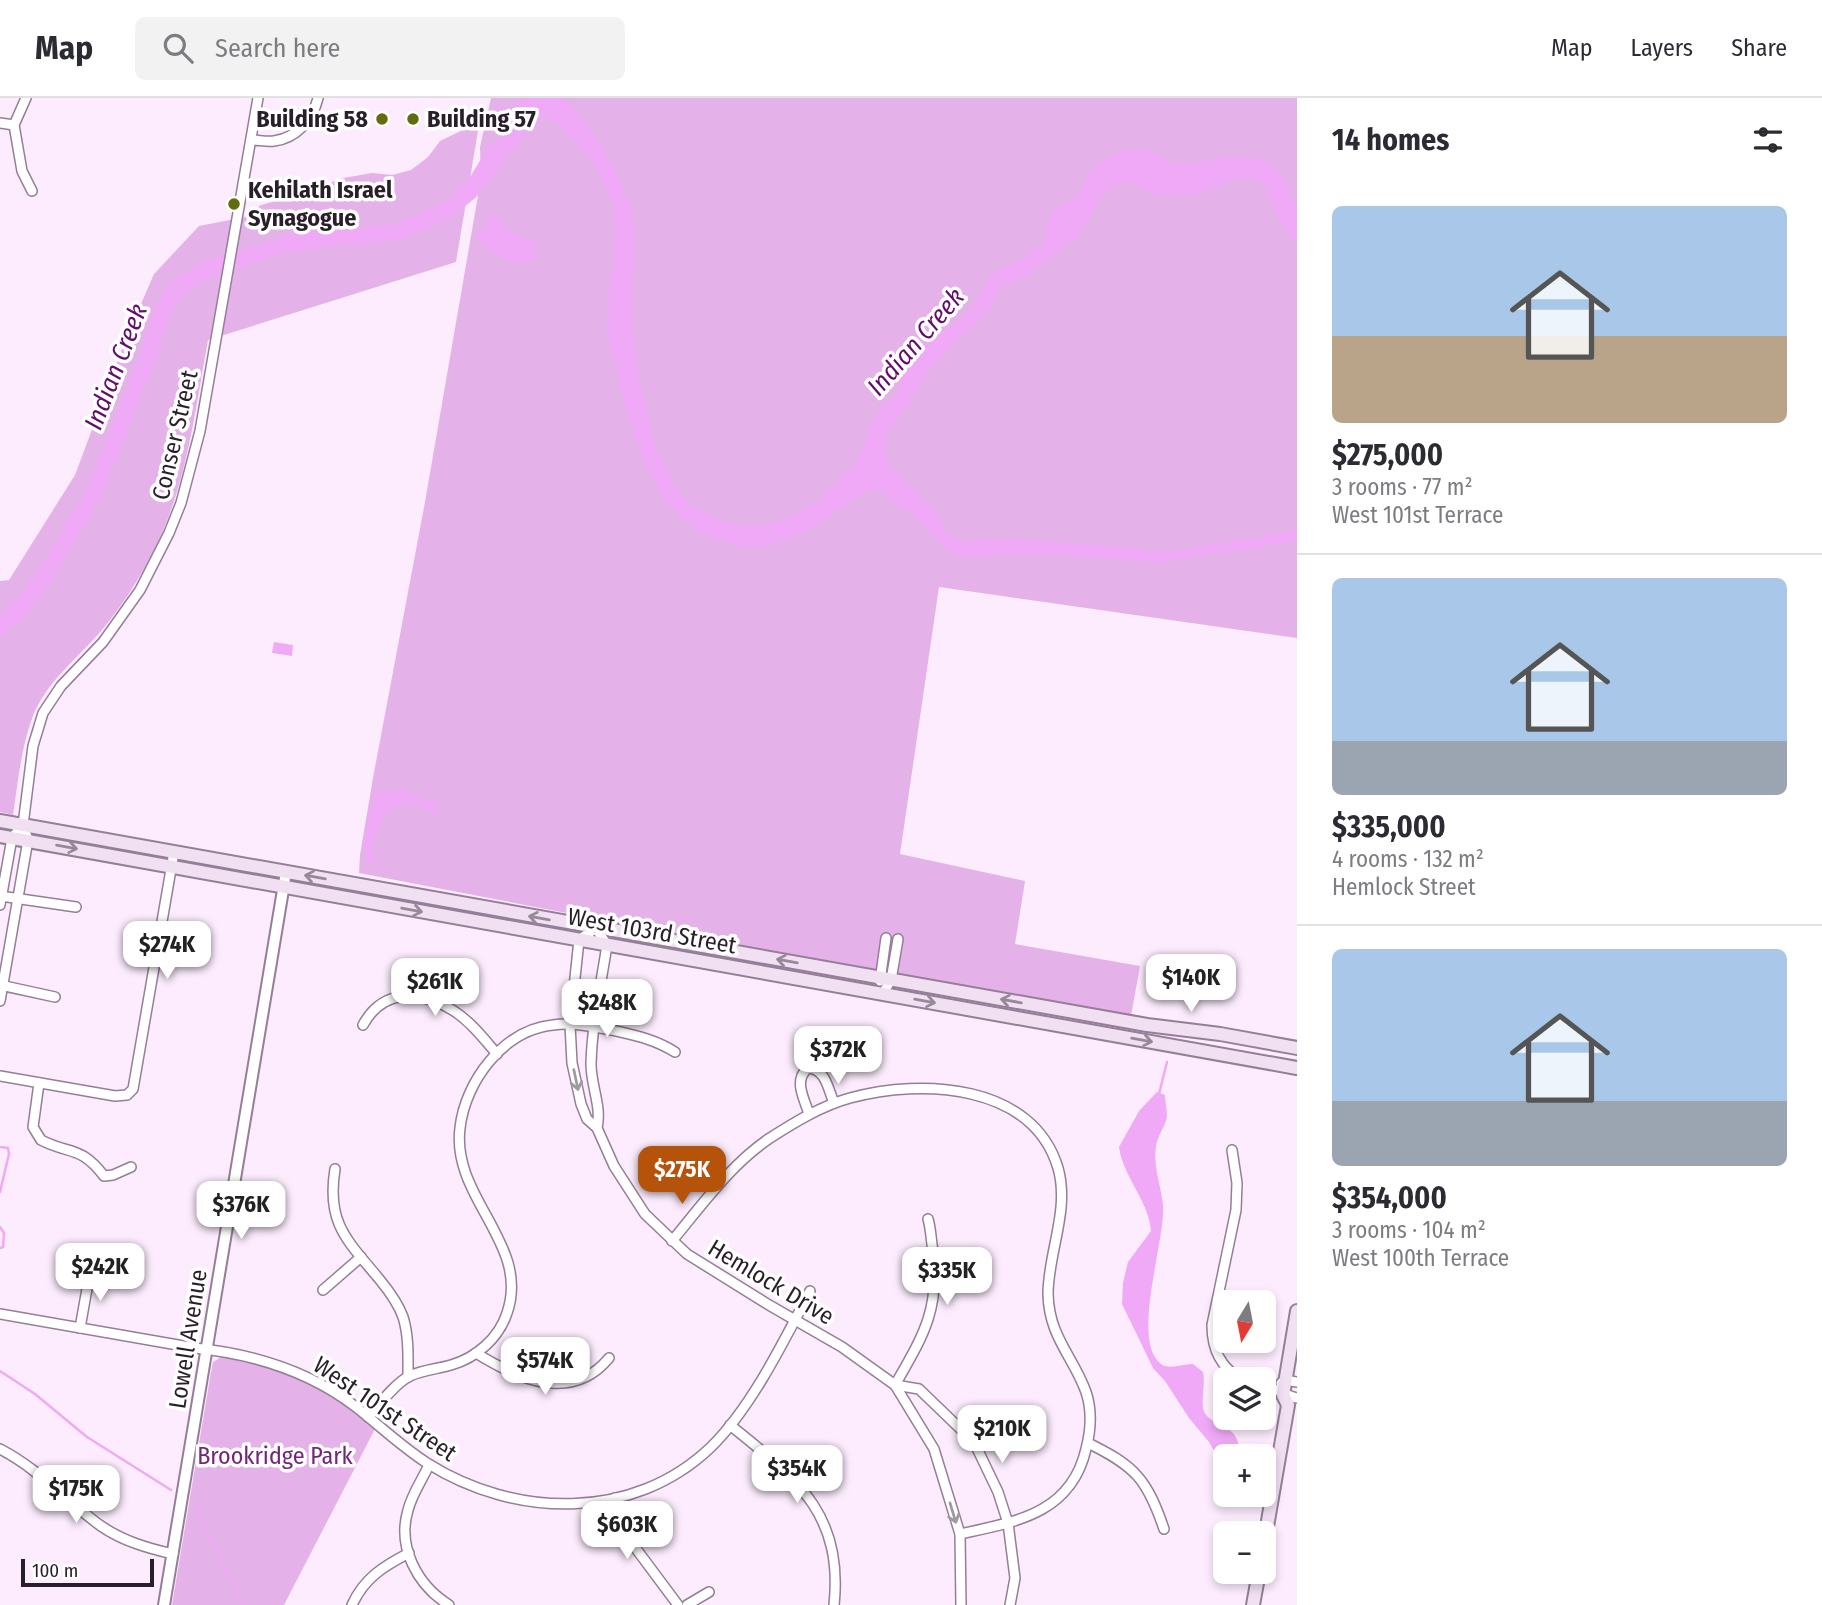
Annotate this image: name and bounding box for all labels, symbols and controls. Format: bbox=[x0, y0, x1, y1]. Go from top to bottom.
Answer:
search box bbox=[135, 17, 625, 80]
text: Map bbox=[35, 28, 93, 68]
icon: search bbox=[159, 29, 197, 67]
text: Search here bbox=[215, 33, 340, 64]
text: Map bbox=[1551, 34, 1593, 62]
text: Layers bbox=[1631, 34, 1693, 62]
text: Share bbox=[1731, 34, 1787, 62]
place label: Building 58 bbox=[256, 105, 368, 133]
place label: Building 57 bbox=[427, 105, 536, 133]
marker: Building 58 bbox=[374, 111, 390, 127]
marker: Building 57 bbox=[405, 111, 421, 127]
icon: filters bbox=[1749, 121, 1787, 159]
text: 14 homes bbox=[1332, 122, 1449, 158]
place label: Kehilath Israel Synagogue bbox=[248, 176, 393, 232]
marker: Kehilath Israel Synagogue bbox=[226, 196, 242, 212]
icon: home bbox=[1497, 252, 1623, 378]
water label: Indian Creek bbox=[861, 282, 971, 402]
water label: Indian Creek bbox=[78, 300, 154, 434]
street label: Conser Street bbox=[146, 367, 204, 503]
text: $275,000 bbox=[1332, 437, 1443, 473]
text: 3 rooms · 77 m² bbox=[1332, 473, 1473, 501]
text: West 101st Terrace bbox=[1332, 501, 1503, 529]
icon: home bbox=[1497, 624, 1623, 750]
text: $335,000 bbox=[1332, 809, 1446, 845]
one-way arrow bbox=[55, 841, 78, 855]
text: 4 rooms · 132 m² bbox=[1332, 845, 1484, 873]
one-way arrow bbox=[304, 870, 327, 883]
text: Hemlock Street bbox=[1332, 873, 1476, 901]
street label: West 103rd Street bbox=[565, 902, 739, 960]
one-way arrow bbox=[400, 904, 423, 917]
one-way arrow bbox=[528, 910, 551, 924]
pin: $274K bbox=[118, 922, 216, 981]
text: $274K bbox=[139, 930, 195, 958]
one-way arrow bbox=[776, 954, 799, 967]
pin: $140K bbox=[1142, 954, 1240, 1014]
pin: $261K bbox=[386, 958, 484, 1018]
text: $140K bbox=[1162, 963, 1220, 991]
text: $261K bbox=[407, 967, 463, 995]
pin: $248K bbox=[558, 979, 656, 1039]
text: $248K bbox=[578, 988, 636, 1016]
one-way arrow bbox=[913, 994, 936, 1008]
one-way arrow bbox=[1000, 994, 1023, 1007]
icon: home bbox=[1497, 995, 1623, 1121]
pin: $372K bbox=[789, 1026, 887, 1086]
one-way arrow bbox=[1131, 1034, 1153, 1047]
text: $372K bbox=[810, 1035, 866, 1063]
one-way arrow bbox=[569, 1068, 583, 1091]
pin: $275K bbox=[633, 1146, 731, 1206]
text: $275K bbox=[654, 1155, 710, 1183]
text: $354,000 bbox=[1332, 1180, 1447, 1216]
pin: $376K bbox=[192, 1182, 290, 1241]
text: $376K bbox=[213, 1190, 270, 1218]
text: 3 rooms · 104 m² bbox=[1332, 1216, 1486, 1244]
street label: Hemlock Drive bbox=[703, 1234, 839, 1330]
pin: $242K bbox=[51, 1244, 149, 1303]
text: West 100th Terrace bbox=[1332, 1244, 1509, 1272]
pin: $335K bbox=[898, 1248, 996, 1307]
text: $242K bbox=[72, 1252, 129, 1280]
text: $335K bbox=[918, 1256, 976, 1284]
street label: Lowell Avenue bbox=[163, 1267, 213, 1411]
north arrow bbox=[1213, 1290, 1276, 1353]
map controls bbox=[1213, 1290, 1276, 1584]
pin: $574K bbox=[496, 1338, 594, 1397]
text: $574K bbox=[517, 1346, 573, 1374]
street label: West 101st Street bbox=[308, 1351, 462, 1467]
button: layers bbox=[1213, 1367, 1276, 1430]
pin: $210K bbox=[953, 1406, 1051, 1465]
text: $210K bbox=[973, 1414, 1031, 1442]
park label: Brookridge Park bbox=[197, 1442, 354, 1470]
button: + bbox=[1213, 1444, 1276, 1507]
pin: $354K bbox=[748, 1446, 846, 1505]
text: $354K bbox=[768, 1454, 826, 1482]
pin: $175K bbox=[27, 1466, 125, 1525]
text: $175K bbox=[49, 1474, 103, 1502]
one-way arrow bbox=[948, 1501, 961, 1523]
pin: $603K bbox=[578, 1502, 676, 1561]
text: $603K bbox=[597, 1510, 657, 1538]
button: − bbox=[1213, 1521, 1276, 1584]
scale bar bbox=[21, 1556, 154, 1588]
text: 100 m bbox=[32, 1559, 78, 1582]

